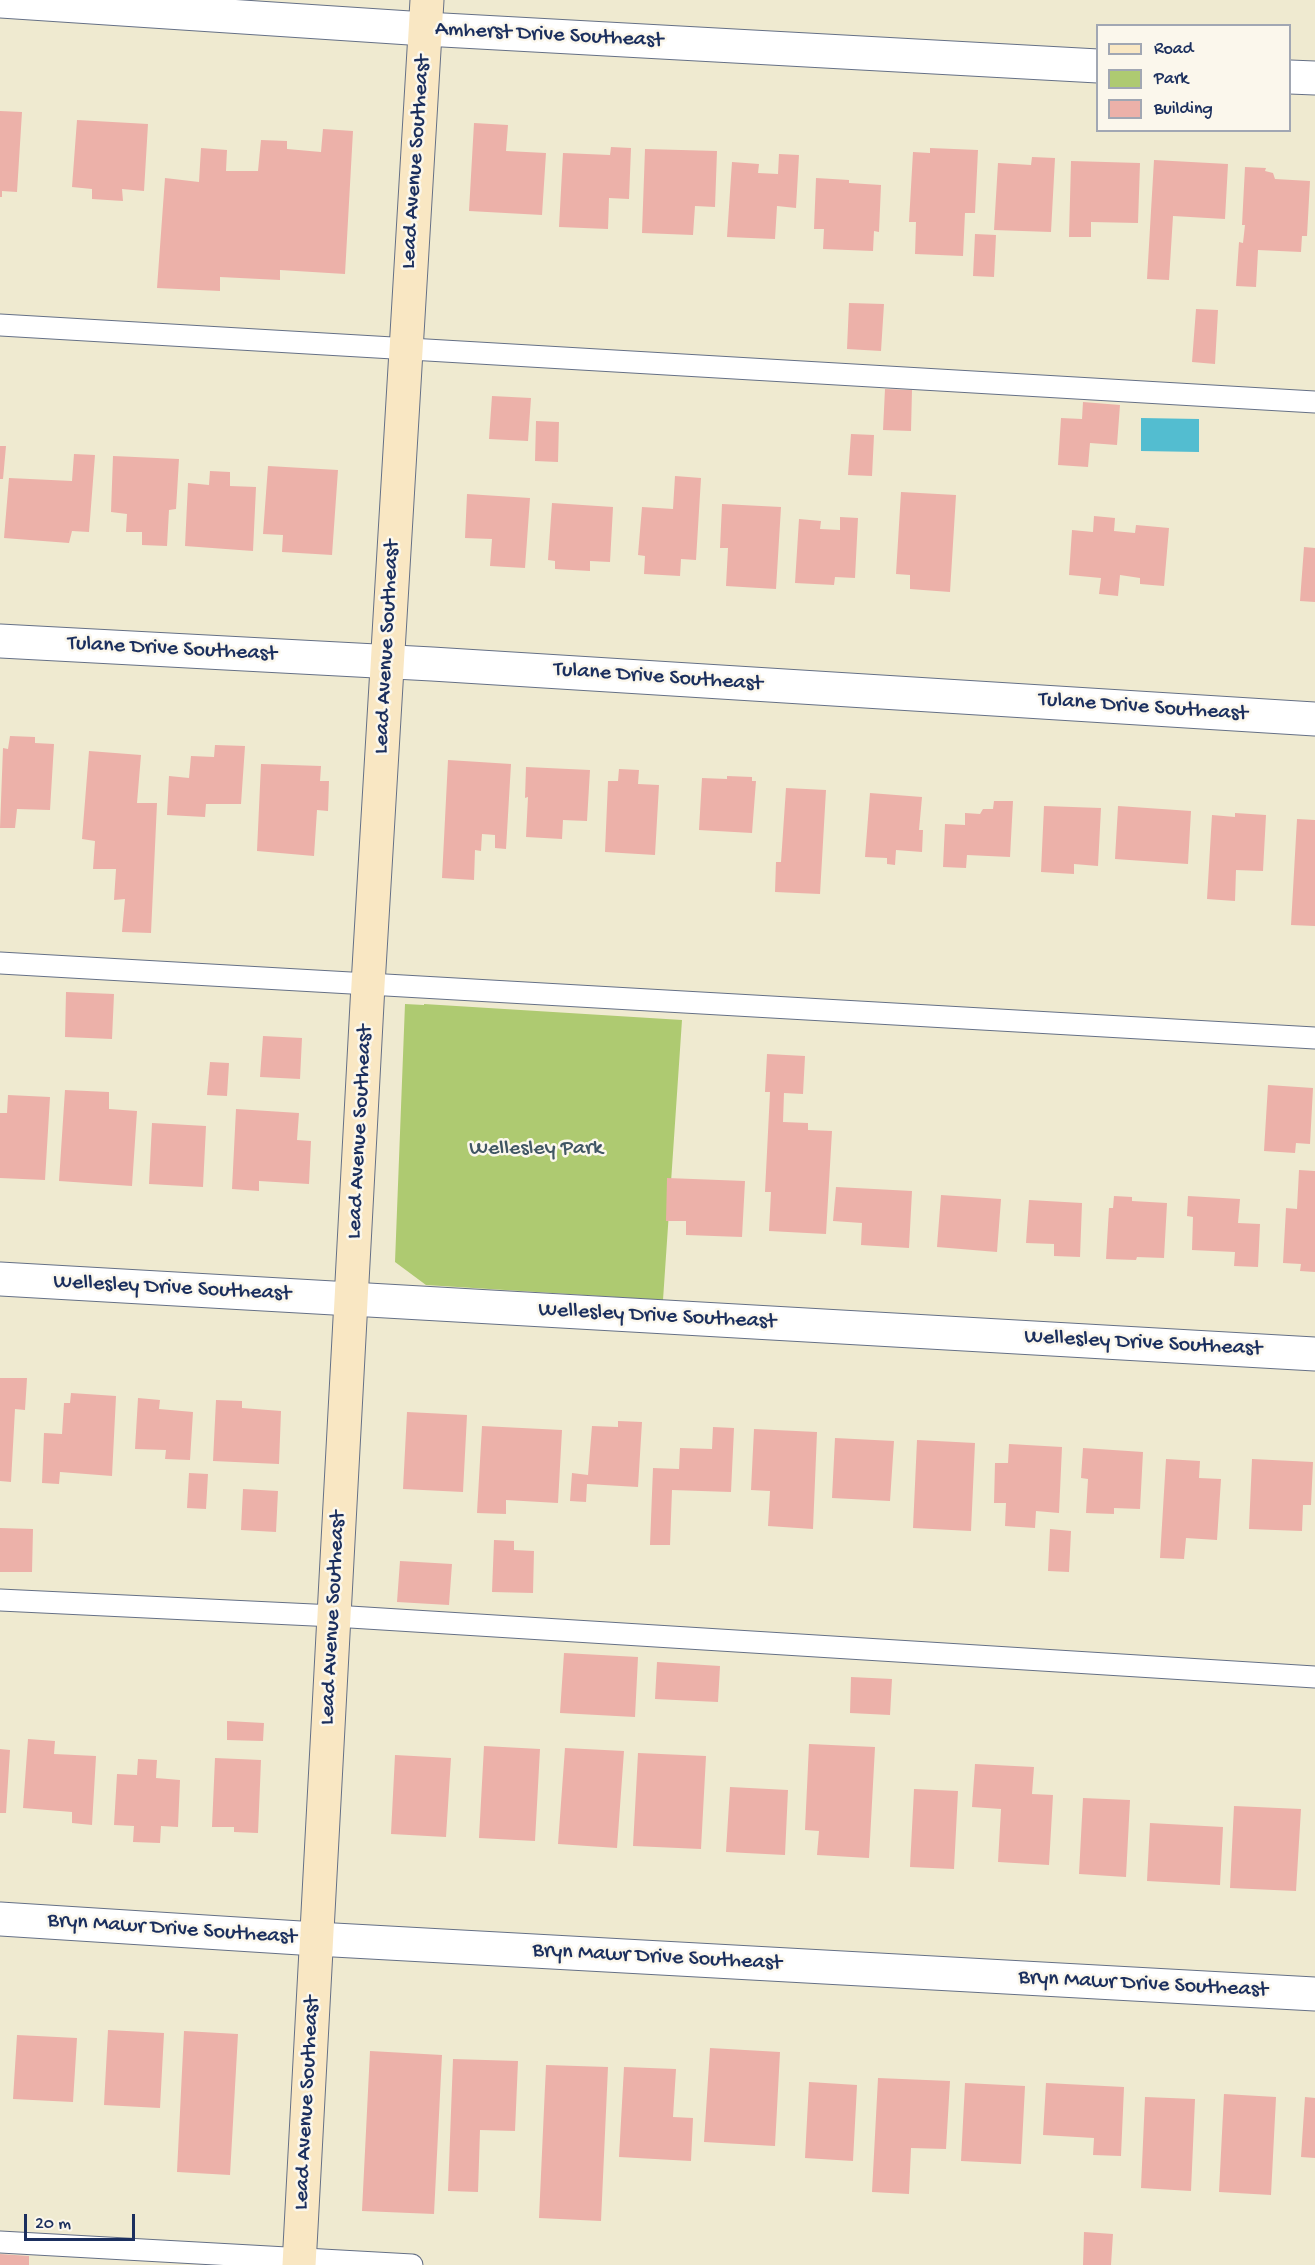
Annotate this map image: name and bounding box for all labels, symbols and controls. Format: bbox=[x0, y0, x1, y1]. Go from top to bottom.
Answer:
street label: Amherst Drive Southeast bbox=[434, 17, 664, 55]
legend bbox=[1096, 24, 1291, 132]
text: Road bbox=[1154, 39, 1193, 60]
street label: Lead Avenue Southeast bbox=[396, 54, 438, 270]
text: Park bbox=[1154, 69, 1188, 90]
text: Building bbox=[1154, 99, 1213, 120]
street label: Lead Avenue Southeast bbox=[369, 539, 407, 755]
street label: Tulane Drive Southeast bbox=[67, 631, 277, 669]
street label: Tulane Drive Southeast bbox=[553, 658, 763, 698]
street label: Tulane Drive Southeast bbox=[1038, 688, 1248, 728]
street label: Lead Avenue Southeast bbox=[342, 1024, 380, 1240]
park label: Wellesley Park bbox=[469, 1137, 603, 1163]
street label: Wellesley Drive Southeast bbox=[52, 1270, 292, 1308]
street label: Wellesley Drive Southeast bbox=[537, 1298, 777, 1336]
street label: Wellesley Drive Southeast bbox=[1023, 1325, 1263, 1363]
street label: Lead Avenue Southeast bbox=[315, 1510, 353, 1726]
street label: Bryn Mawr Drive Southeast bbox=[47, 1908, 297, 1952]
street label: Bryn Mawr Drive Southeast bbox=[532, 1938, 782, 1978]
street label: Bryn Mawr Drive Southeast bbox=[1018, 1965, 1268, 2005]
street label: Lead Avenue Southeast bbox=[289, 1995, 327, 2211]
scale bar bbox=[27, 2202, 138, 2240]
text: 20 m bbox=[35, 2214, 71, 2235]

